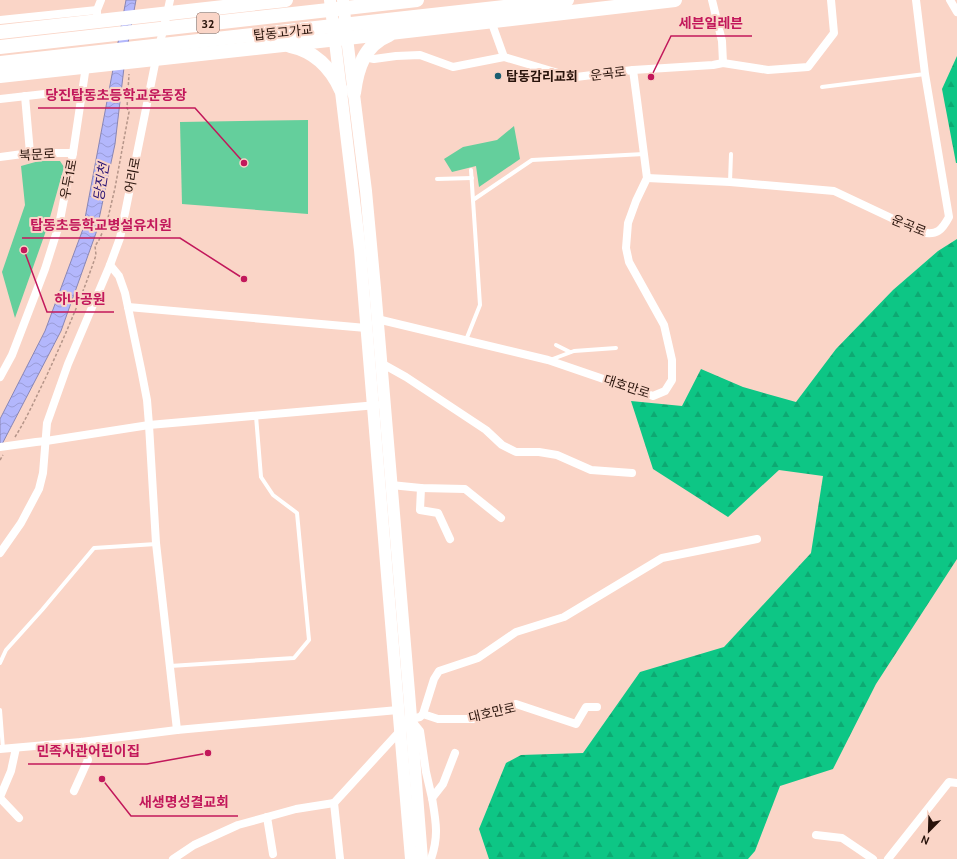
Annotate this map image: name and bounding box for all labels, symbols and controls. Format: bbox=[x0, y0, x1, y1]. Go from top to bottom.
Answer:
callout: 세븐일레븐 bbox=[671, 10, 752, 36]
road number: 32 bbox=[197, 13, 219, 33]
text: 세븐일레븐 bbox=[679, 14, 743, 32]
street label: 탑동고가교 bbox=[252, 21, 314, 43]
street label: 운곡로 bbox=[589, 63, 627, 83]
place label: 탑동감리교회 bbox=[506, 68, 578, 84]
marker: 탑동감리교회 bbox=[493, 71, 503, 81]
callout: 당진탑동초등학교운동장 bbox=[38, 82, 195, 108]
text: 당진탑동초등학교운동장 bbox=[45, 86, 187, 104]
street label: 북문로 bbox=[19, 145, 55, 163]
street label: 어리로 bbox=[121, 156, 143, 194]
street label: 우두1로 bbox=[56, 158, 80, 200]
water label: 당진천 bbox=[89, 160, 113, 202]
street label: 운곡로 bbox=[889, 211, 929, 239]
callout: 탑동초등학교병설유치원 bbox=[22, 212, 180, 238]
text: 탑동초등학교병설유치원 bbox=[30, 216, 172, 234]
callout: 하나공원 bbox=[47, 286, 114, 312]
text: 하나공원 bbox=[54, 290, 106, 308]
street label: 대호만로 bbox=[602, 371, 652, 401]
street label: 대호만로 bbox=[467, 699, 517, 725]
callout: 민족사관어린이집 bbox=[28, 738, 147, 764]
text: 민족사관어린이집 bbox=[36, 742, 140, 760]
callout: 새생명성결교회 bbox=[131, 790, 238, 816]
text: 새생명성결교회 bbox=[139, 793, 229, 811]
north arrow bbox=[909, 811, 949, 851]
text: N bbox=[919, 832, 931, 848]

